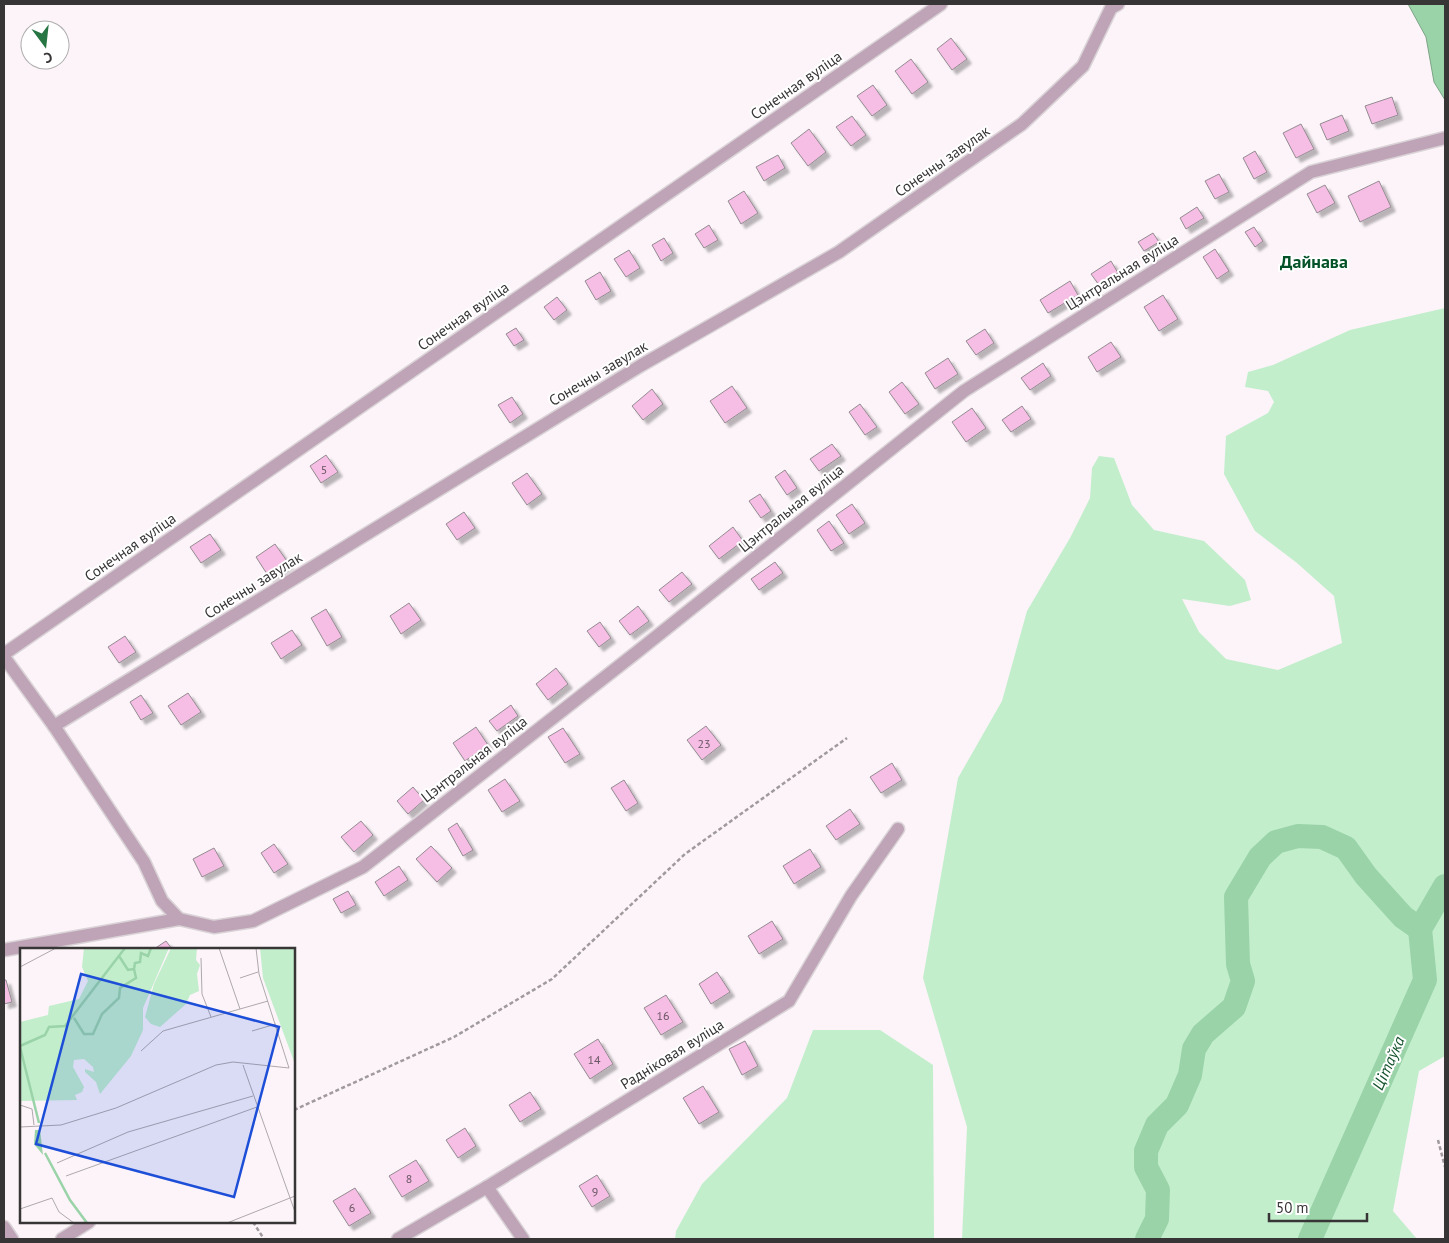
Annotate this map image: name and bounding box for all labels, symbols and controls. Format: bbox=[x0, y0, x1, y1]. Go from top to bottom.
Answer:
north arrow bbox=[20, 20, 70, 70]
street label: Сонечная вуліца bbox=[747, 46, 845, 124]
text: С bbox=[42, 48, 54, 67]
street label: Сонечны завулак bbox=[891, 121, 994, 201]
street label: Цэнтральная вуліца bbox=[1062, 230, 1182, 314]
district label: Дайнава bbox=[1280, 250, 1348, 273]
street label: Сонечная вуліца bbox=[414, 277, 512, 355]
street label: Сонечны завулак bbox=[545, 336, 651, 410]
street label: Цэнтральная вуліца bbox=[735, 460, 847, 556]
house number: 5 bbox=[321, 462, 327, 477]
street label: Сонечная вуліца bbox=[81, 508, 179, 586]
street label: Сонечны завулак bbox=[201, 547, 306, 623]
street label: Цэнтральная вуліца bbox=[417, 712, 531, 806]
house number: 23 bbox=[697, 736, 711, 751]
inset map bbox=[20, 948, 295, 1223]
house number: 16 bbox=[656, 1008, 670, 1023]
street label: Радніковая вуліца bbox=[617, 1015, 727, 1093]
water label: Цітаўка bbox=[1367, 1033, 1409, 1093]
house number: 14 bbox=[587, 1052, 601, 1067]
house number: 8 bbox=[406, 1171, 412, 1186]
house number: 9 bbox=[592, 1184, 598, 1199]
scale bar bbox=[1269, 1190, 1366, 1222]
text: 50 m bbox=[1276, 1198, 1309, 1217]
house number: 6 bbox=[349, 1200, 355, 1215]

